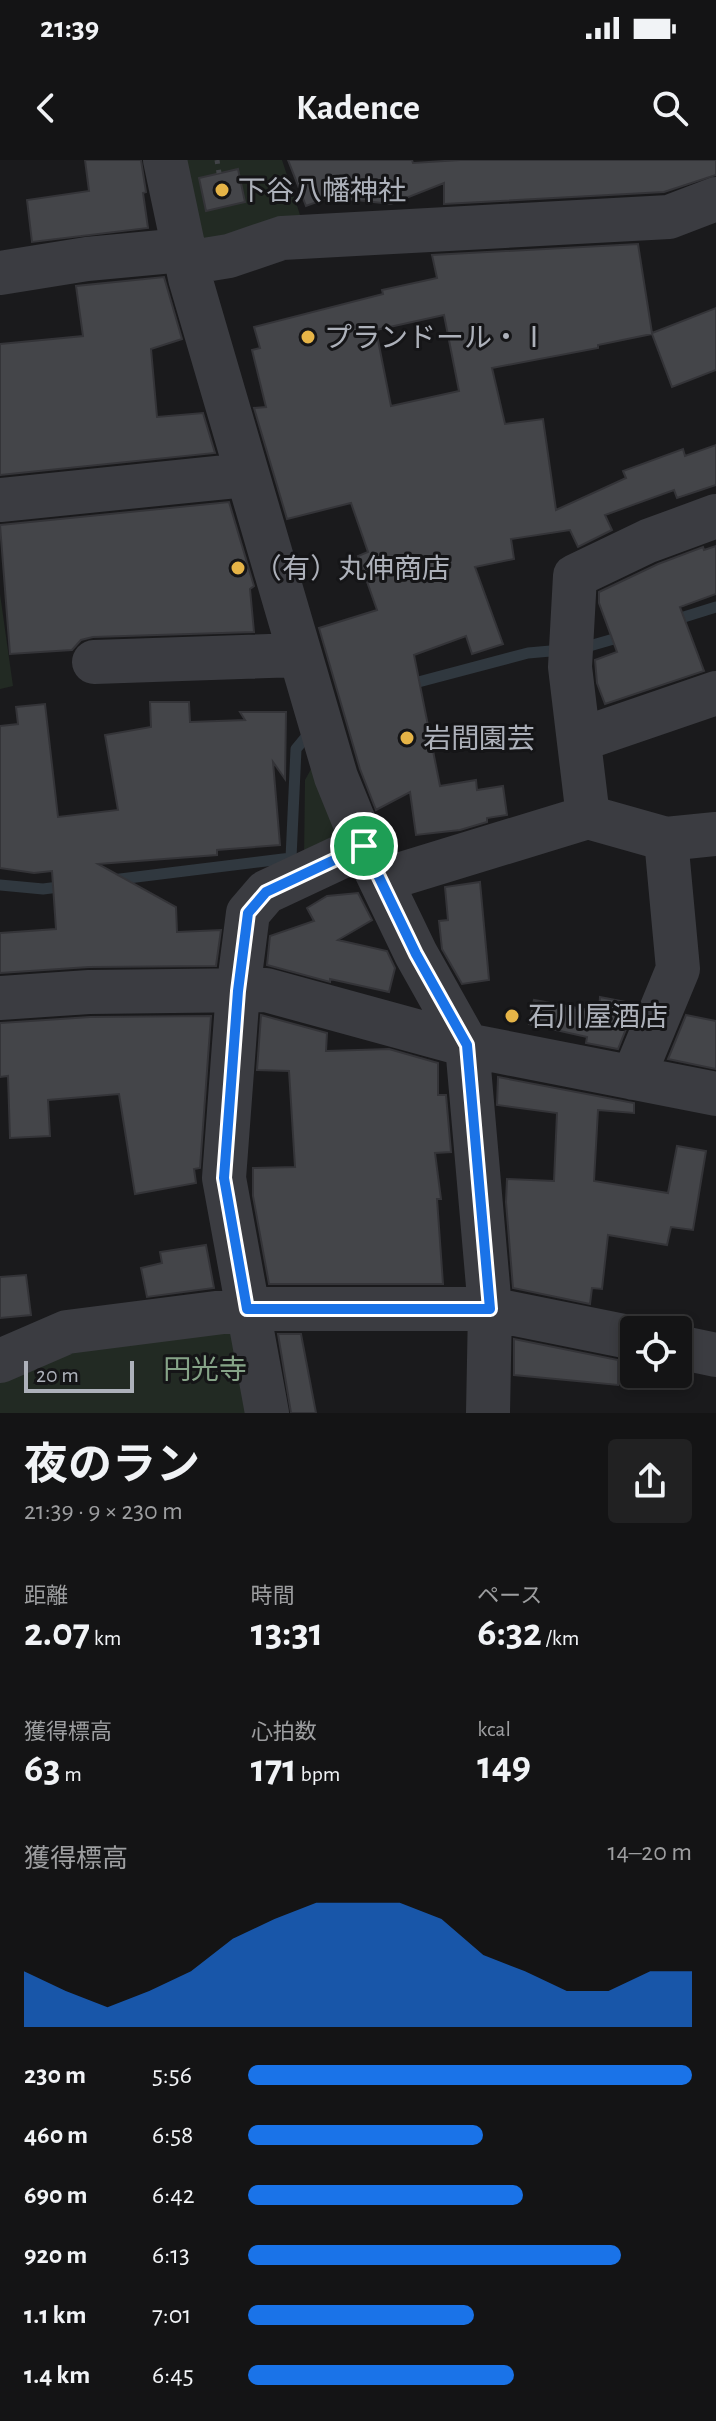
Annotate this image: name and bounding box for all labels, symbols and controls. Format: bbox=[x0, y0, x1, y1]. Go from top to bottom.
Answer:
text: 21:39 bbox=[40, 13, 99, 43]
icon: back bbox=[24, 86, 68, 130]
icon: search bbox=[648, 86, 692, 130]
text: Kadence bbox=[296, 90, 420, 126]
place label: 下谷八幡神社 bbox=[238, 176, 406, 206]
marker: 下谷八幡神社 bbox=[213, 181, 231, 199]
place label: プランドール・Ⅰ bbox=[324, 323, 548, 353]
marker: プランドール・Ⅰ bbox=[299, 328, 317, 346]
place label: （有）丸伸商店 bbox=[254, 554, 450, 584]
marker: （有）丸伸商店 bbox=[229, 559, 247, 577]
place label: 岩間園芸 bbox=[423, 724, 535, 754]
marker: 岩間園芸 bbox=[398, 729, 416, 747]
pin bbox=[330, 812, 398, 880]
icon: arrive bbox=[342, 824, 386, 868]
place label: 石川屋酒店 bbox=[528, 1002, 668, 1032]
marker: 石川屋酒店 bbox=[503, 1007, 521, 1025]
map controls bbox=[620, 1316, 692, 1388]
button: locate bbox=[620, 1316, 692, 1388]
park label: 円光寺 bbox=[163, 1355, 247, 1385]
scale bar bbox=[24, 1357, 134, 1393]
text: 20 m bbox=[36, 1364, 79, 1386]
button: share bbox=[608, 1439, 692, 1523]
text: 夜のラン bbox=[24, 1444, 200, 1488]
text: 21:39 · 9 × 230 m bbox=[24, 1498, 183, 1524]
text: 距離 bbox=[24, 1585, 68, 1607]
text: 時間 bbox=[251, 1585, 295, 1607]
text: ペース bbox=[477, 1585, 542, 1607]
text: 2.07 bbox=[24, 1613, 90, 1653]
text: 13:31 bbox=[251, 1613, 323, 1653]
text: 6:32 bbox=[477, 1613, 542, 1653]
text: km bbox=[90, 1627, 121, 1649]
text: /km bbox=[542, 1627, 579, 1649]
text: kcal bbox=[477, 1718, 511, 1740]
text: 獲得標高 bbox=[24, 1721, 112, 1743]
text: 心拍数 bbox=[251, 1721, 317, 1743]
text: 149 bbox=[477, 1746, 531, 1786]
text: 63 bbox=[24, 1749, 61, 1789]
text: 171 bbox=[251, 1749, 297, 1789]
text: m bbox=[61, 1763, 82, 1785]
text: bpm bbox=[297, 1763, 340, 1785]
text: 14–20 m bbox=[608, 1839, 692, 1865]
text: 獲得標高 bbox=[24, 1846, 128, 1872]
text: 230 m bbox=[24, 2062, 86, 2088]
text: 5:56 bbox=[152, 2062, 192, 2088]
text: 460 m bbox=[24, 2122, 88, 2148]
text: 6:58 bbox=[152, 2122, 193, 2148]
text: 690 m bbox=[24, 2182, 88, 2208]
text: 6:42 bbox=[152, 2182, 195, 2208]
text: 920 m bbox=[24, 2242, 87, 2268]
text: 6:13 bbox=[152, 2242, 190, 2268]
text: 1.1 km bbox=[24, 2302, 86, 2328]
text: 7:01 bbox=[152, 2302, 191, 2328]
text: 1.4 km bbox=[24, 2362, 90, 2388]
text: 6:45 bbox=[152, 2362, 194, 2388]

